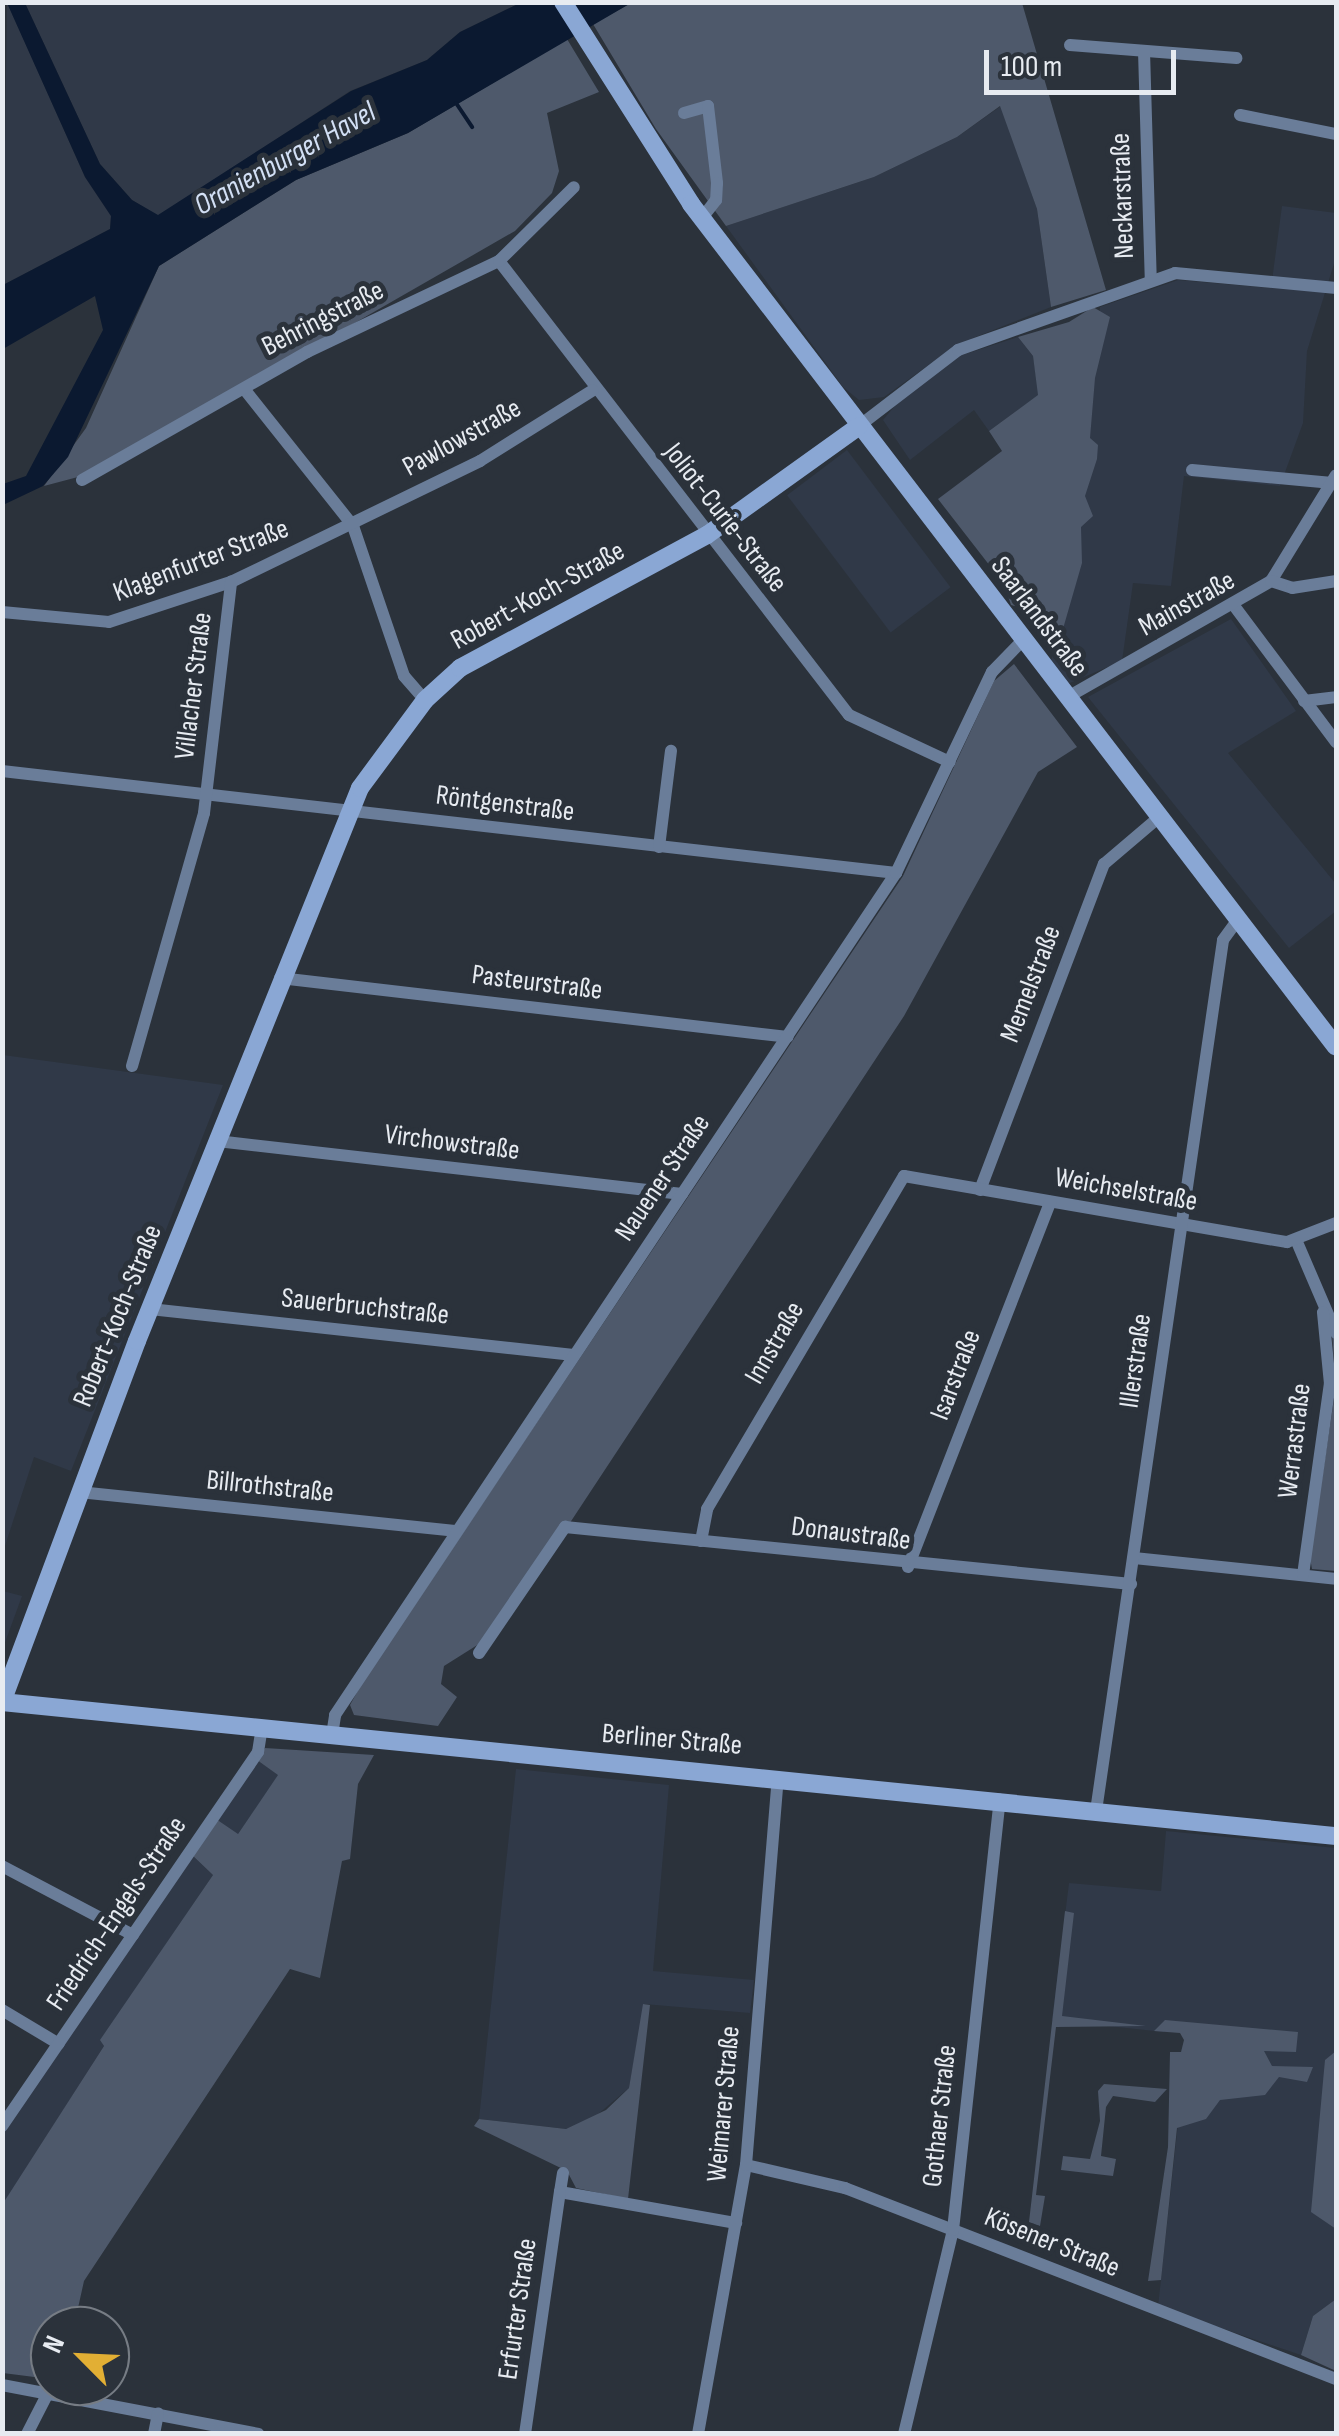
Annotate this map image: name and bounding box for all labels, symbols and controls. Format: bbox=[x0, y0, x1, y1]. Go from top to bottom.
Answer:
scale bar bbox=[989, 30, 1182, 92]
text: 100 m bbox=[1001, 49, 1062, 85]
water label: Oranienburger Havel bbox=[188, 94, 382, 224]
street label: Neckarstraße bbox=[1104, 133, 1142, 259]
street label: Behringstraße bbox=[257, 274, 389, 364]
street label: Pawlowstraße bbox=[397, 392, 527, 484]
street label: Joliot-Curie-Straße bbox=[656, 437, 794, 599]
street label: Klagenfurter Straße bbox=[109, 512, 293, 610]
street label: Robert-Koch-Straße bbox=[445, 534, 631, 658]
street label: Saarlandstraße bbox=[983, 551, 1095, 683]
street label: Mainstraße bbox=[1133, 564, 1241, 644]
street label: Villacher Straße bbox=[168, 611, 220, 761]
street label: Röntgenstraße bbox=[434, 779, 576, 829]
street label: Memelstraße bbox=[993, 921, 1069, 1047]
street label: Pasteurstraße bbox=[470, 958, 604, 1008]
street label: Nauener Straße bbox=[608, 1108, 718, 1248]
street label: Virchowstraße bbox=[383, 1118, 521, 1168]
street label: Weichselstraße bbox=[1052, 1161, 1200, 1219]
street label: Robert-Koch-Straße bbox=[66, 1220, 170, 1412]
street label: Sauerbruchstraße bbox=[280, 1281, 450, 1333]
street label: Innstraße bbox=[738, 1296, 812, 1390]
street label: Illerstraße bbox=[1113, 1312, 1159, 1410]
street label: Isarstraße bbox=[923, 1325, 989, 1425]
street label: Werrastraße bbox=[1271, 1382, 1319, 1500]
street label: Billrothstraße bbox=[205, 1464, 335, 1510]
street label: Donaustraße bbox=[789, 1510, 913, 1558]
street label: Berliner Straße bbox=[601, 1717, 743, 1763]
street label: Friedrich-Engels-Straße bbox=[40, 1811, 194, 2017]
street label: Weimarer Straße bbox=[700, 2025, 748, 2183]
street label: Gothaer Straße bbox=[916, 2043, 964, 2189]
street label: Kösener Straße bbox=[980, 2201, 1124, 2285]
street label: Erfurter Straße bbox=[491, 2236, 545, 2382]
north arrow bbox=[30, 2306, 130, 2406]
text: N bbox=[36, 2331, 72, 2358]

